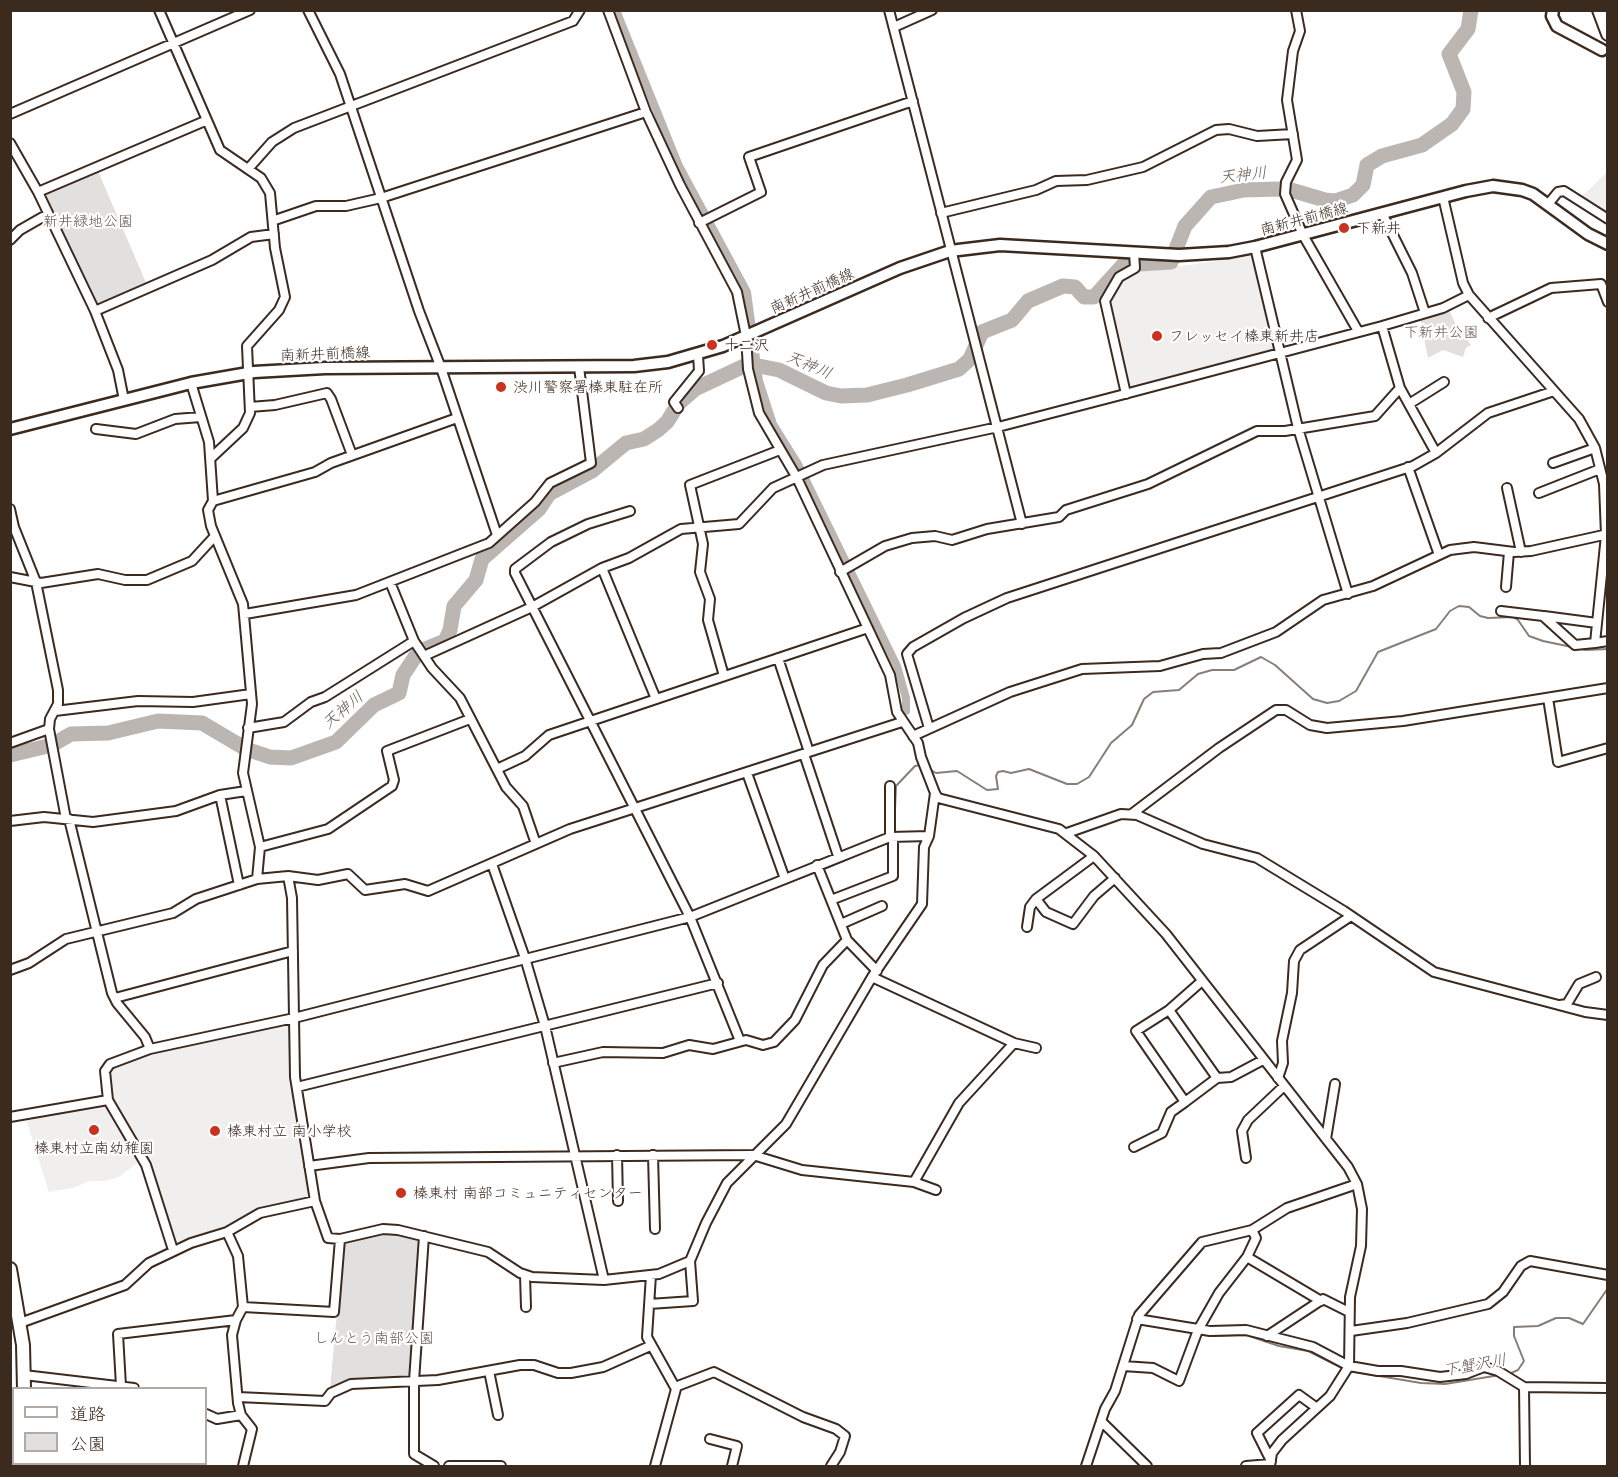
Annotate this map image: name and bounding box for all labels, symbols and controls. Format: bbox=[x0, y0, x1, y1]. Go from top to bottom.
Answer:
water label: 天神川 bbox=[1218, 163, 1268, 187]
street label: 南新井前橋線 bbox=[1258, 199, 1350, 239]
park label: 新井緑地公園 bbox=[43, 212, 133, 230]
place label: 下新井 bbox=[1356, 219, 1401, 237]
marker: 下新井 bbox=[1337, 221, 1351, 235]
street label: 南新井前橋線 bbox=[767, 264, 857, 318]
park label: 下新井公園 bbox=[1404, 323, 1478, 341]
place label: フレッセイ榛東新井店 bbox=[1169, 327, 1319, 345]
marker: フレッセイ榛東新井店 bbox=[1150, 329, 1164, 343]
place label: 十二沢 bbox=[724, 336, 769, 354]
marker: 十二沢 bbox=[705, 338, 719, 352]
street label: 南新井前橋線 bbox=[280, 343, 370, 365]
water label: 天神川 bbox=[783, 347, 835, 383]
place label: 渋川警察署榛東駐在所 bbox=[513, 378, 663, 396]
marker: 渋川警察署榛東駐在所 bbox=[494, 380, 508, 394]
water label: 天神川 bbox=[319, 687, 367, 733]
place label: 榛東村立 南小学校 bbox=[227, 1122, 352, 1140]
marker: 榛東村立南幼稚園 bbox=[87, 1123, 101, 1137]
marker: 榛東村立 南小学校 bbox=[208, 1124, 222, 1138]
place label: 榛東村立南幼稚園 bbox=[34, 1139, 154, 1157]
place label: 榛東村 南部コミュニティセンター bbox=[413, 1184, 643, 1202]
marker: 榛東村 南部コミュニティセンター bbox=[394, 1186, 408, 1200]
park label: しんとう南部公園 bbox=[314, 1329, 434, 1347]
water label: 下蟹沢川 bbox=[1442, 1350, 1508, 1380]
legend bbox=[12, 1387, 207, 1465]
text: 道路 bbox=[70, 1401, 106, 1425]
text: 公園 bbox=[70, 1431, 106, 1455]

